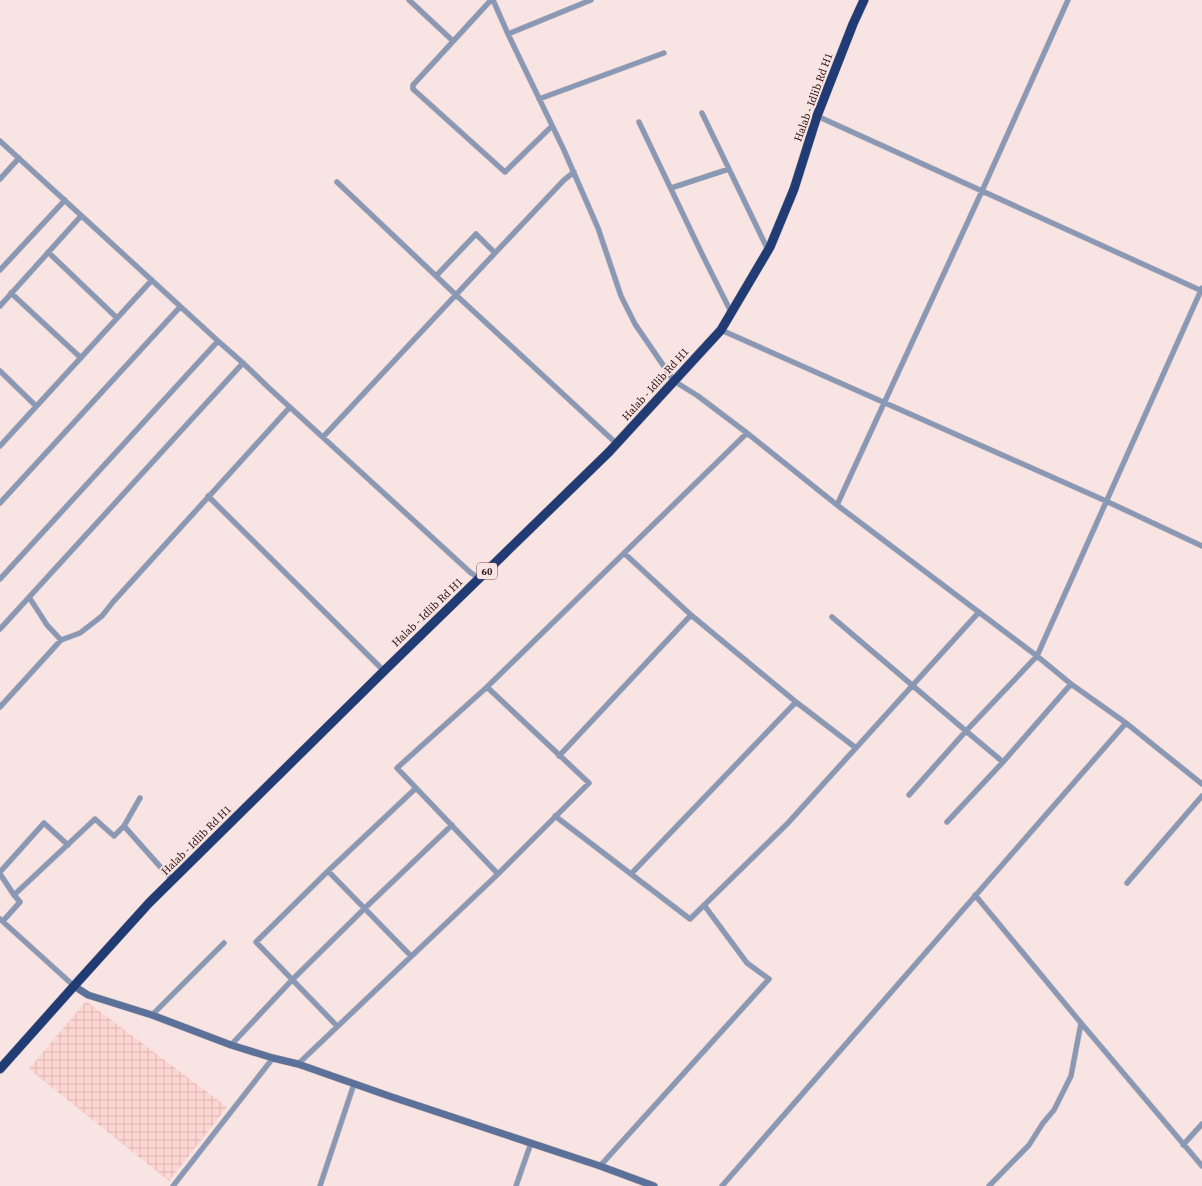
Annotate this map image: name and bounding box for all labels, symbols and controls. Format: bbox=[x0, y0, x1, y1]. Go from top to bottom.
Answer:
street label: Halab - Idlib Rd H1 bbox=[790, 51, 836, 144]
street label: Halab - Idlib Rd H1 bbox=[619, 345, 692, 424]
road number: 60 bbox=[477, 563, 497, 579]
street label: Halab - Idlib Rd H1 bbox=[389, 575, 466, 650]
street label: Halab - Idlib Rd H1 bbox=[158, 802, 235, 879]

